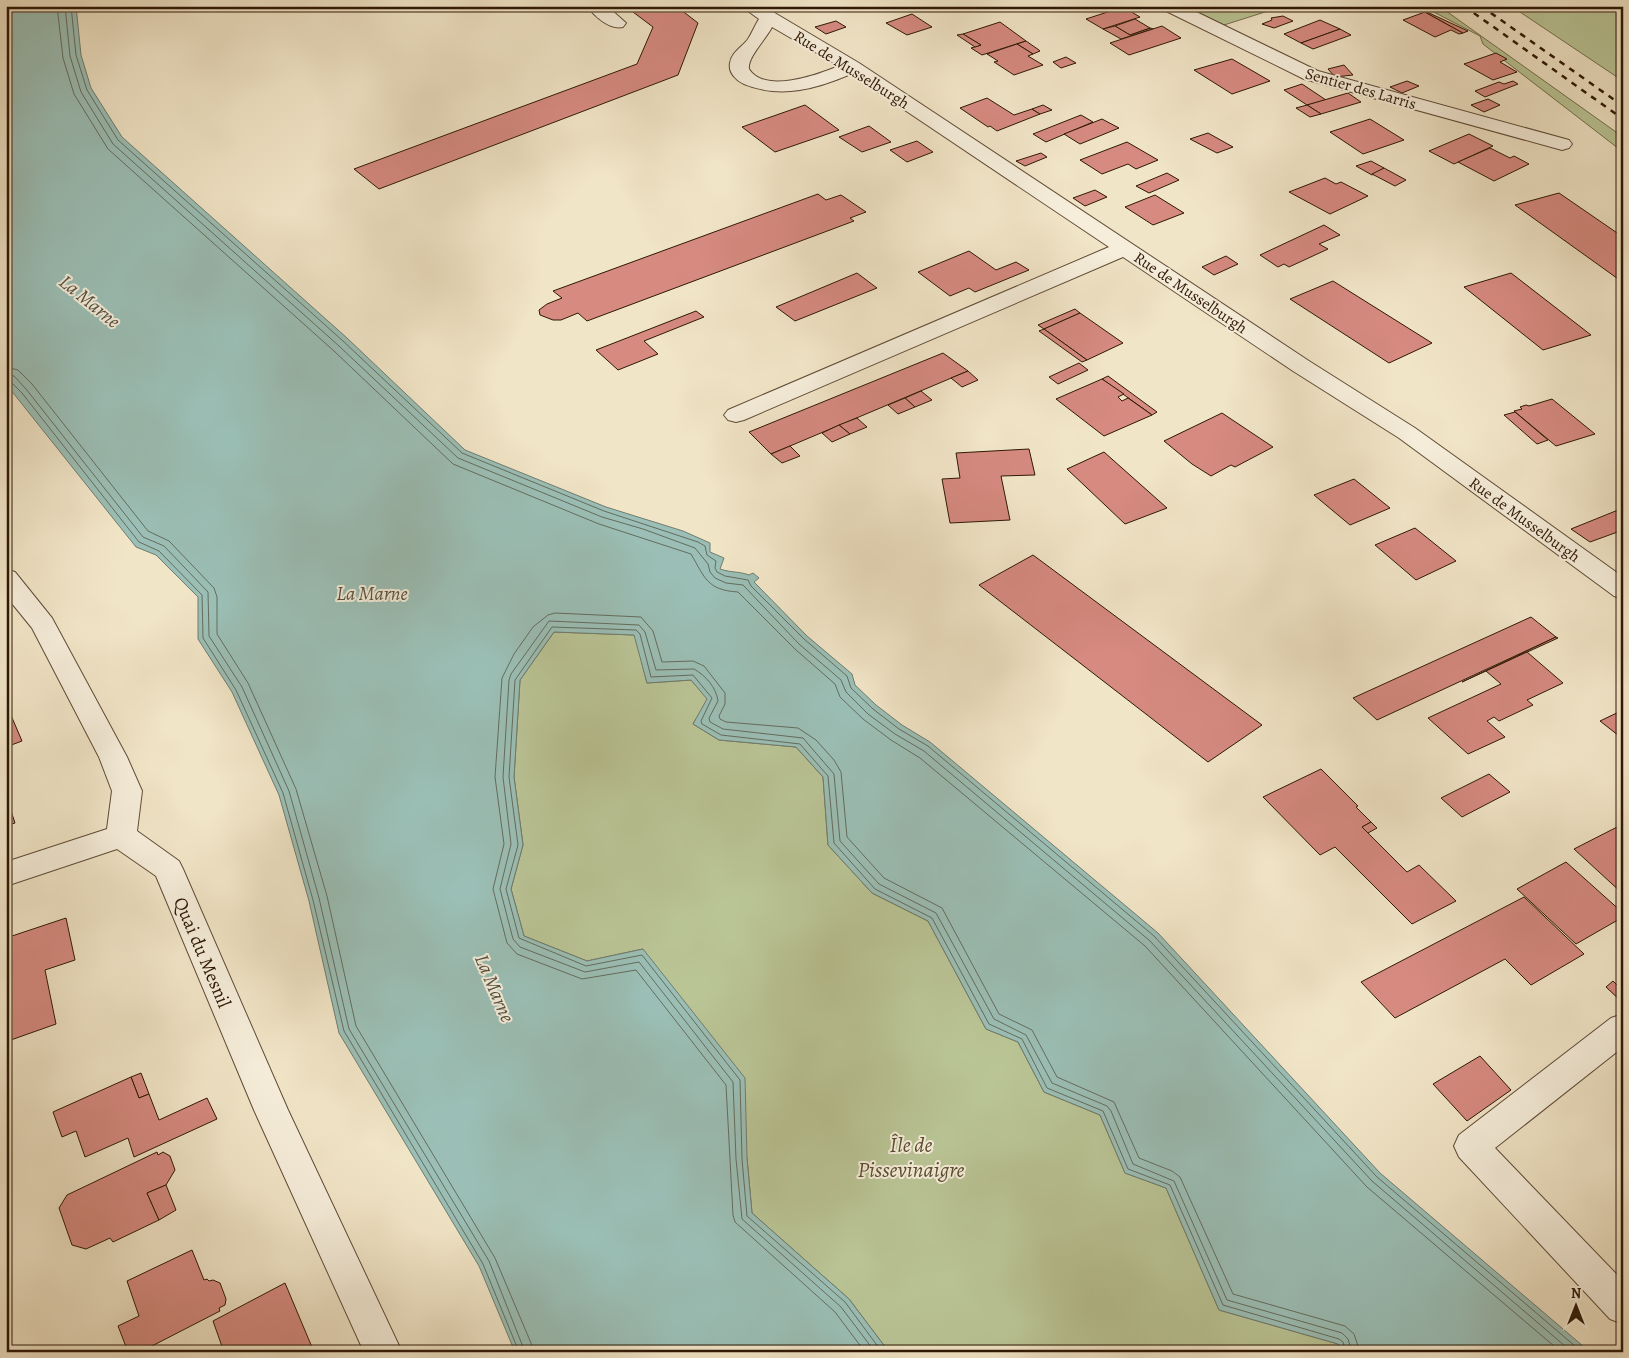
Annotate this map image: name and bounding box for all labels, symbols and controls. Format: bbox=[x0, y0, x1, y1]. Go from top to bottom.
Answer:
street label: Rue de Musselburgh bbox=[789, 25, 914, 115]
street label: Sentier des Larris bbox=[1303, 63, 1419, 115]
street label: Rue de Musselburgh bbox=[1129, 247, 1252, 339]
water label: La Marne bbox=[53, 268, 126, 334]
street label: Rue de Musselburgh bbox=[1464, 472, 1585, 568]
water label: La Marne bbox=[336, 580, 408, 607]
street label: Quai du Mesnil bbox=[167, 893, 237, 1012]
water label: La Marne bbox=[468, 950, 521, 1026]
park label: Île de Pissevinaigre bbox=[857, 1130, 965, 1185]
north arrow bbox=[1552, 1280, 1602, 1330]
text: N bbox=[1571, 1284, 1581, 1303]

